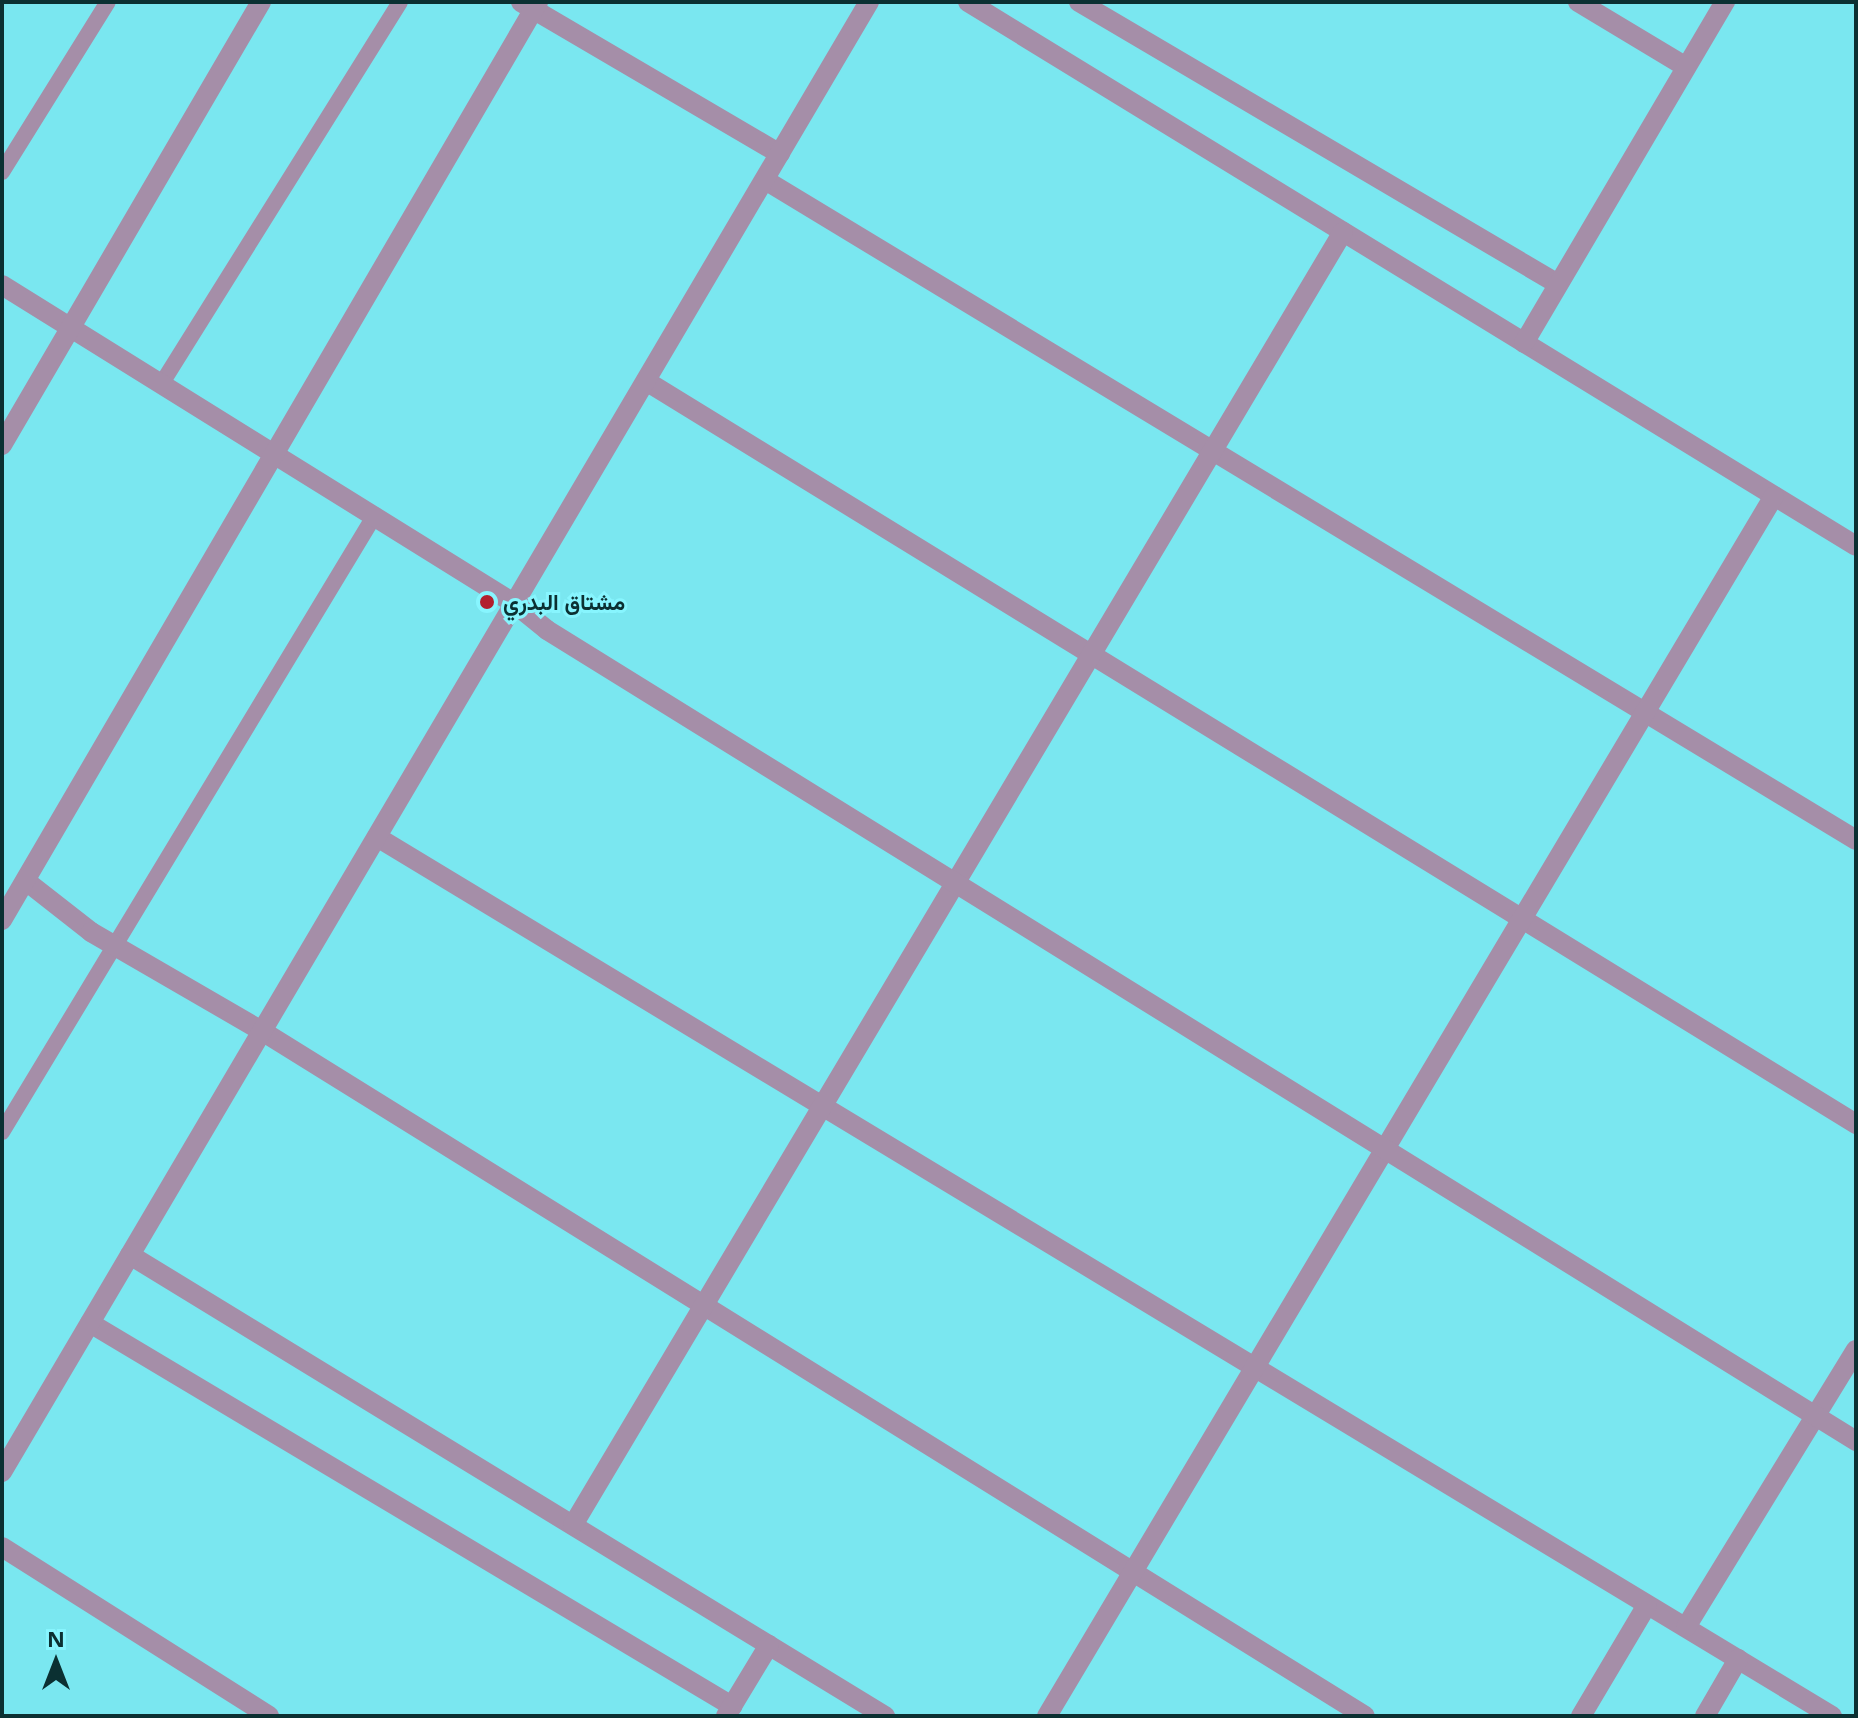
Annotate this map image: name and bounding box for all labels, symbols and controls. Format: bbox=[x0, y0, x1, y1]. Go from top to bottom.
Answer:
place label: مشتاق البدري bbox=[503, 589, 625, 615]
marker: مشتاق البدري bbox=[478, 593, 496, 611]
north arrow bbox=[16, 1622, 96, 1702]
text: N bbox=[47, 1623, 65, 1653]

